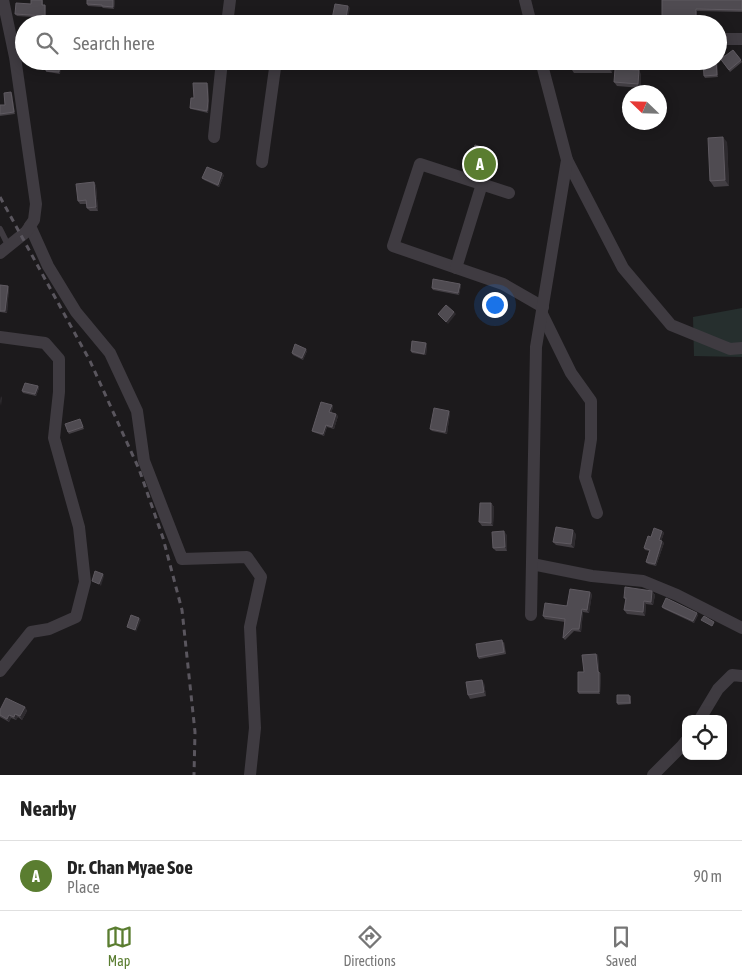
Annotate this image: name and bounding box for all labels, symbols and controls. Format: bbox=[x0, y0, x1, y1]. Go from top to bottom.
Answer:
search box bbox=[15, 15, 727, 70]
icon: search bbox=[33, 29, 61, 57]
text: Search here bbox=[73, 32, 155, 54]
north arrow bbox=[622, 85, 667, 130]
pin: A bbox=[464, 145, 496, 183]
your location bbox=[482, 292, 508, 318]
map controls bbox=[682, 715, 727, 760]
button: locate bbox=[682, 715, 727, 760]
text: Nearby bbox=[20, 796, 76, 820]
text: Dr. Chan Myae Soe bbox=[67, 856, 193, 878]
text: A bbox=[32, 867, 40, 885]
text: 90 m bbox=[693, 867, 722, 885]
text: Place bbox=[67, 878, 100, 896]
tab: Map bbox=[105, 923, 133, 969]
tab: Directions bbox=[343, 923, 396, 969]
tab: Saved bbox=[606, 923, 637, 969]

